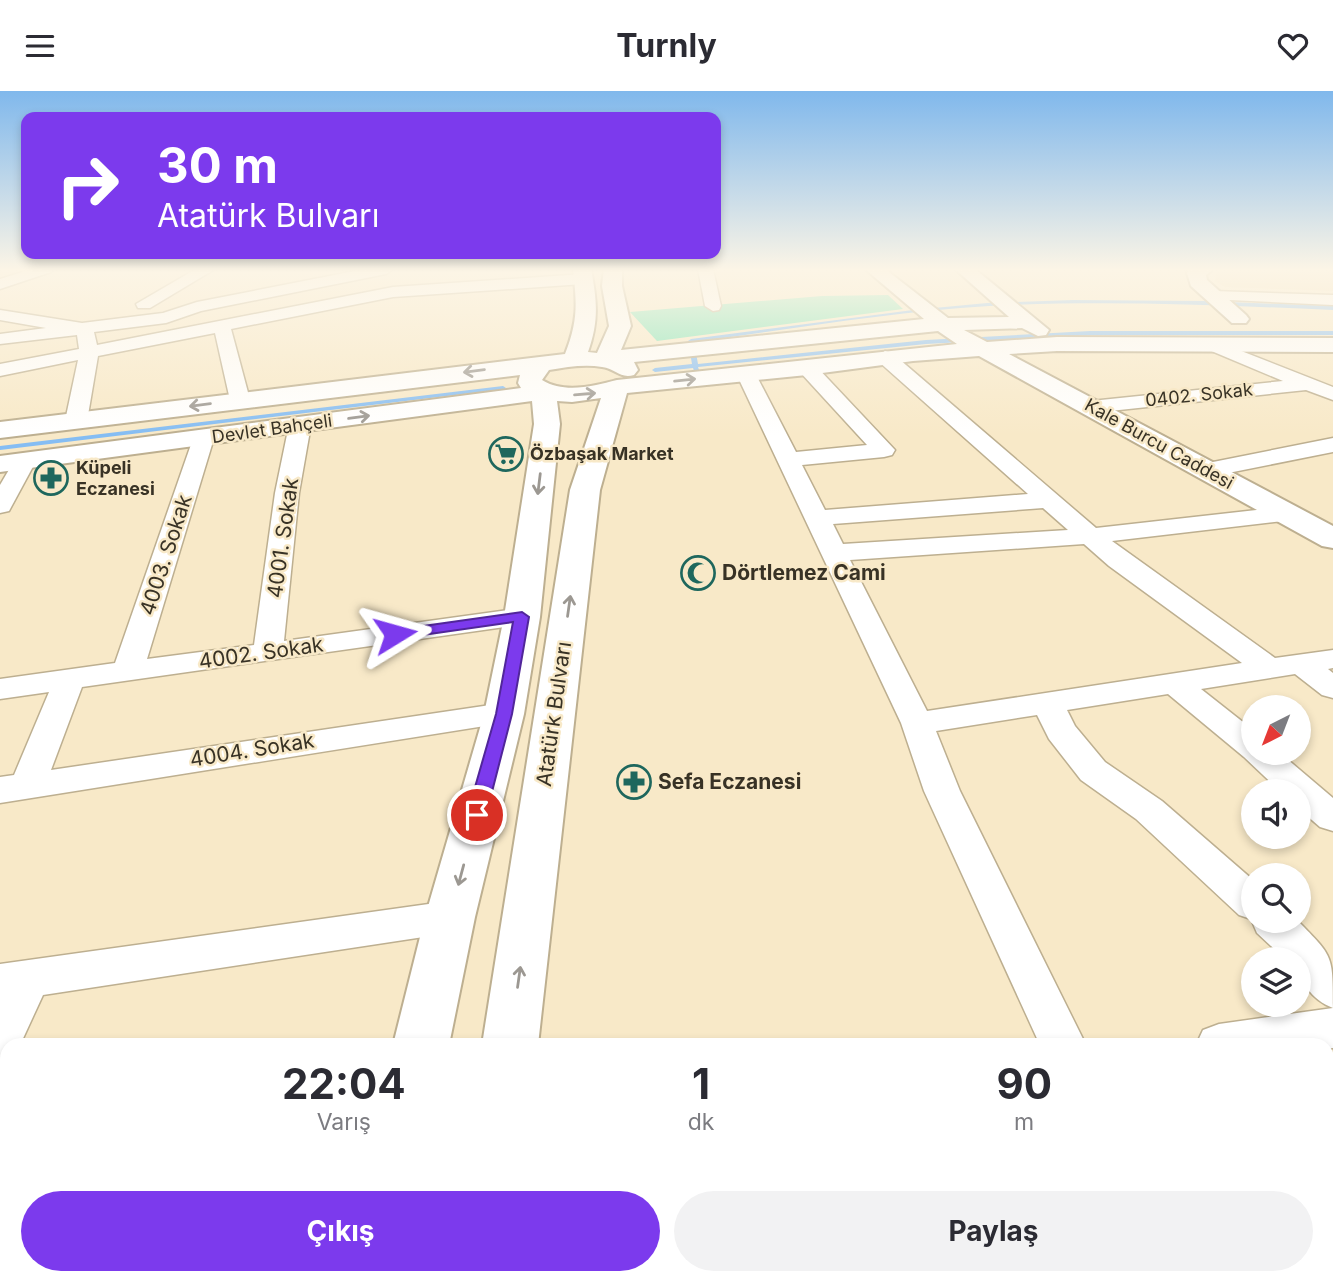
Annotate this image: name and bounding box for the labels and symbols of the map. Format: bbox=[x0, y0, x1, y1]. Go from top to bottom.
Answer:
one-way arrow bbox=[463, 365, 486, 378]
one-way arrow bbox=[673, 373, 695, 386]
street label: 0402. Sokak bbox=[1144, 378, 1254, 411]
one-way arrow bbox=[573, 387, 596, 400]
street label: Kale Burcu Caddesi bbox=[1081, 394, 1237, 493]
one-way arrow bbox=[189, 399, 212, 412]
street label: Devlet Bahçeli bbox=[210, 410, 333, 447]
one-way arrow bbox=[347, 411, 370, 424]
supermarket icon: Özbaşak Market bbox=[487, 435, 525, 473]
place label: Özbaşak Market bbox=[530, 443, 674, 464]
place label: Küpeli Eczanesi bbox=[76, 457, 155, 499]
pharmacy icon: Küpeli Eczanesi bbox=[32, 459, 70, 497]
one-way arrow bbox=[532, 473, 545, 495]
street label: 4001. Sokak bbox=[262, 476, 303, 600]
street label: 4003. Sokak bbox=[134, 491, 197, 618]
mosque icon: Dörtlemez Cami bbox=[679, 554, 717, 592]
place label: Dörtlemez Cami bbox=[722, 560, 886, 585]
one-way arrow bbox=[563, 595, 576, 618]
position arrow bbox=[358, 597, 432, 671]
street label: 4002. Sokak bbox=[197, 631, 325, 674]
street label: Atatürk Bulvarı bbox=[531, 640, 576, 788]
north arrow bbox=[1241, 695, 1311, 765]
street label: 4004. Sokak bbox=[188, 727, 316, 772]
pharmacy icon: Sefa Eczanesi bbox=[615, 763, 653, 801]
place label: Sefa Eczanesi bbox=[658, 769, 801, 794]
pin bbox=[447, 785, 507, 845]
one-way arrow bbox=[454, 863, 467, 886]
one-way arrow bbox=[513, 966, 526, 989]

